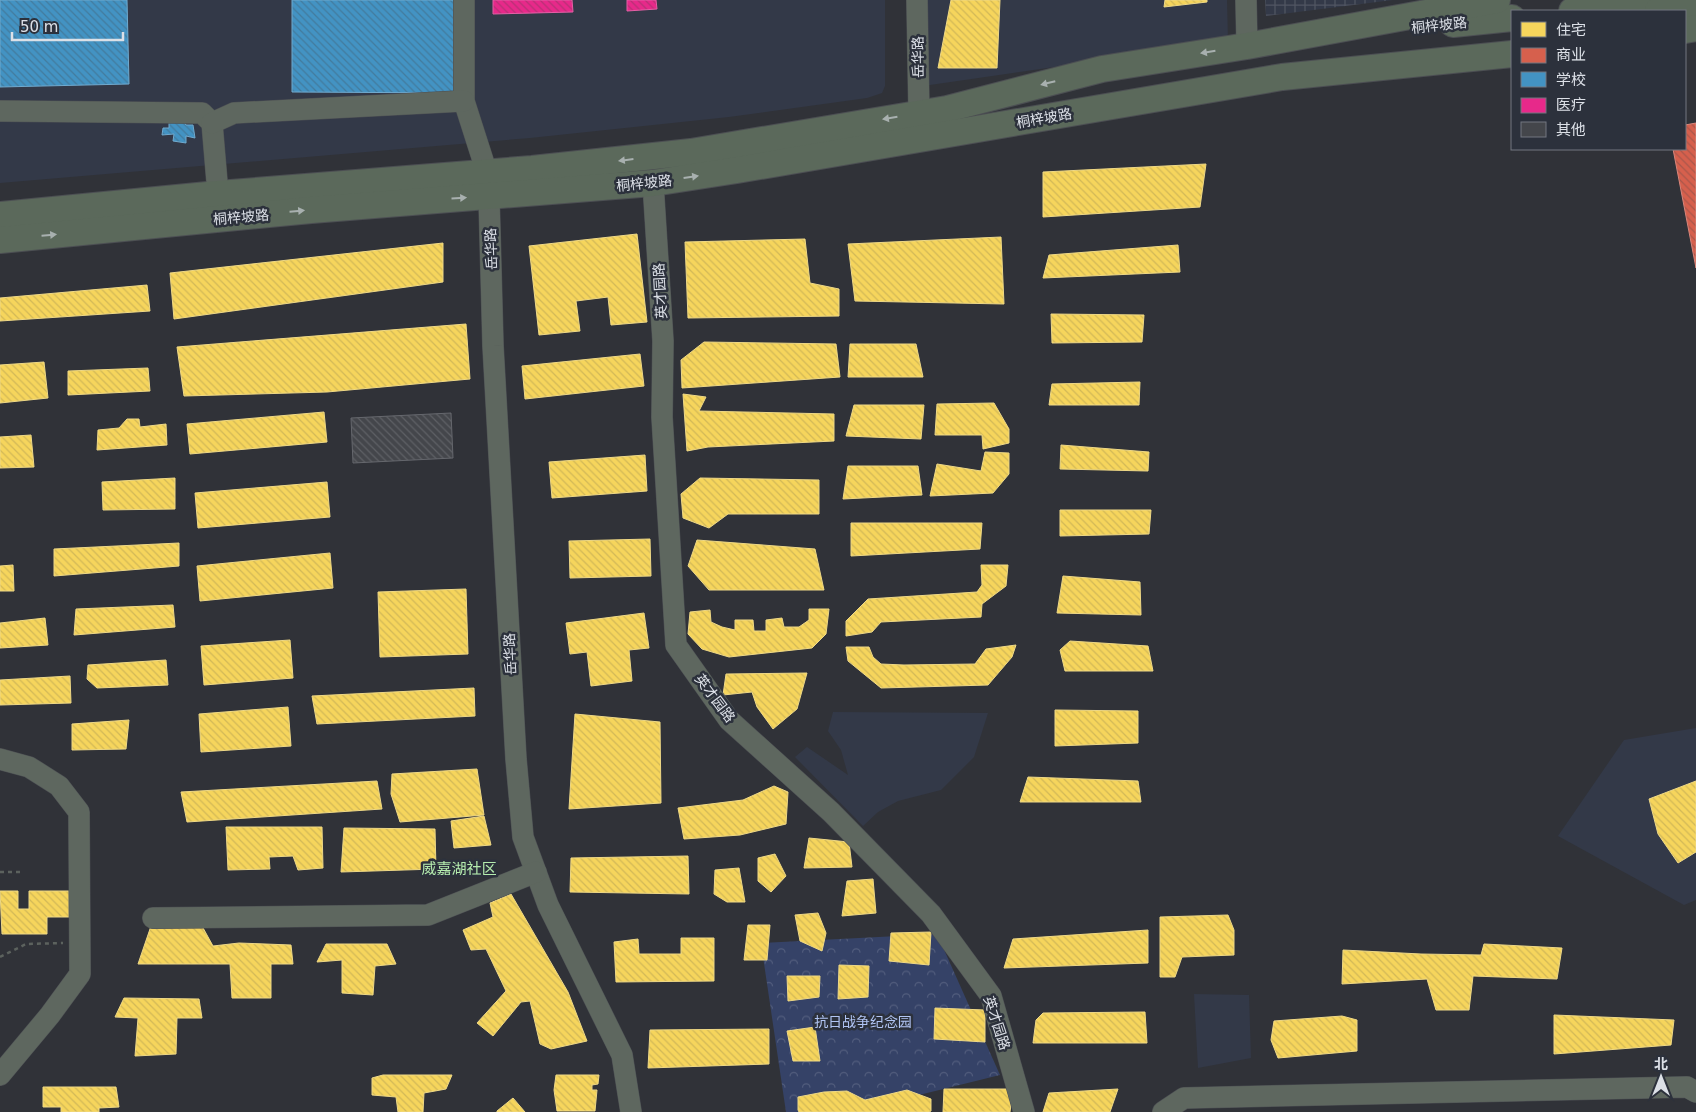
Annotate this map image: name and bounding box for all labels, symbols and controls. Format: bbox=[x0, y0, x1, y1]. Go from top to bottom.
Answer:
scale bar bbox=[12, 10, 124, 42]
legend bbox=[1511, 10, 1686, 150]
street label: 桐梓坡路 bbox=[1410, 14, 1468, 36]
text: 50 m bbox=[20, 18, 58, 36]
text: 住宅 bbox=[1556, 21, 1586, 39]
street label: 岳华路 bbox=[910, 36, 926, 78]
text: 商业 bbox=[1556, 46, 1586, 64]
one-way arrow bbox=[1199, 49, 1215, 57]
text: 学校 bbox=[1556, 71, 1586, 89]
one-way arrow bbox=[1041, 79, 1056, 87]
text: 医疗 bbox=[1556, 96, 1586, 114]
street label: 桐梓坡路 bbox=[1015, 105, 1073, 131]
one-way arrow bbox=[881, 115, 897, 123]
text: 其他 bbox=[1556, 121, 1586, 139]
one-way arrow bbox=[617, 156, 633, 164]
street label: 桐梓坡路 bbox=[615, 172, 673, 194]
one-way arrow bbox=[683, 173, 699, 181]
one-way arrow bbox=[452, 194, 468, 202]
street label: 桐梓坡路 bbox=[212, 207, 270, 227]
one-way arrow bbox=[290, 207, 306, 215]
street label: 岳华路 bbox=[482, 228, 500, 270]
one-way arrow bbox=[41, 231, 57, 239]
street label: 英才园路 bbox=[651, 263, 669, 319]
street label: 岳华路 bbox=[501, 633, 519, 675]
street label: 英才园路 bbox=[692, 671, 738, 725]
district label: 威嘉湖社区 bbox=[421, 860, 497, 878]
street label: 英才园路 bbox=[981, 994, 1013, 1052]
park label: 抗日战争纪念园 bbox=[814, 1014, 912, 1030]
north arrow bbox=[1636, 1052, 1686, 1102]
text: 北 bbox=[1654, 1056, 1668, 1072]

